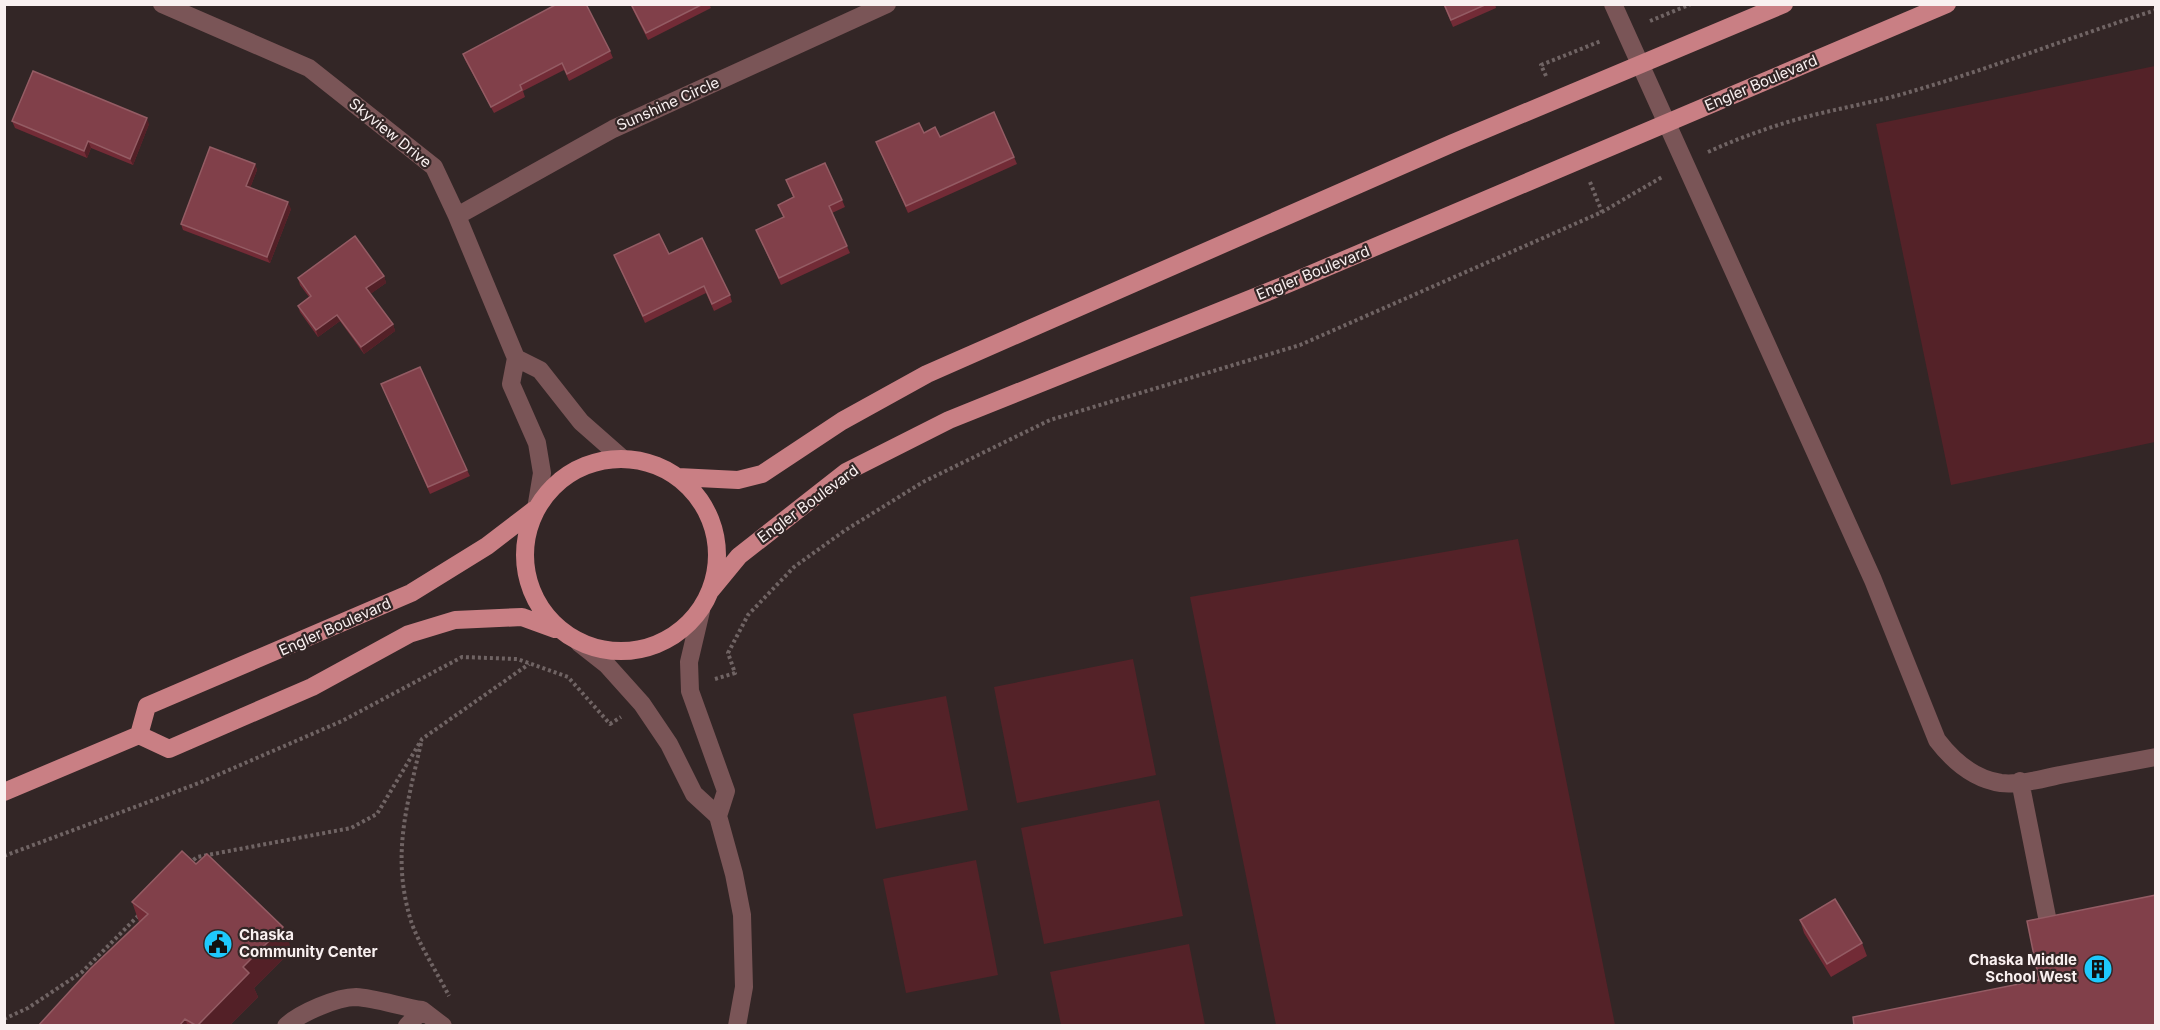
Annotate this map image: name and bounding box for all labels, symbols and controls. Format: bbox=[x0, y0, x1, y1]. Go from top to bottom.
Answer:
street label: Engler Boulevard bbox=[1702, 50, 1820, 115]
street label: Sunshine Circle bbox=[613, 72, 722, 135]
street label: Skyview Drive bbox=[345, 94, 435, 172]
street label: Engler Boulevard bbox=[1253, 241, 1372, 304]
street label: Engler Boulevard bbox=[753, 461, 862, 547]
street label: Engler Boulevard bbox=[276, 593, 394, 660]
place label: Chaska Community Center bbox=[239, 925, 378, 961]
public building icon: Chaska Community Center bbox=[202, 928, 234, 960]
place label: Chaska Middle School West bbox=[1969, 950, 2077, 986]
building icon: Chaska Middle School West bbox=[2082, 953, 2114, 985]

